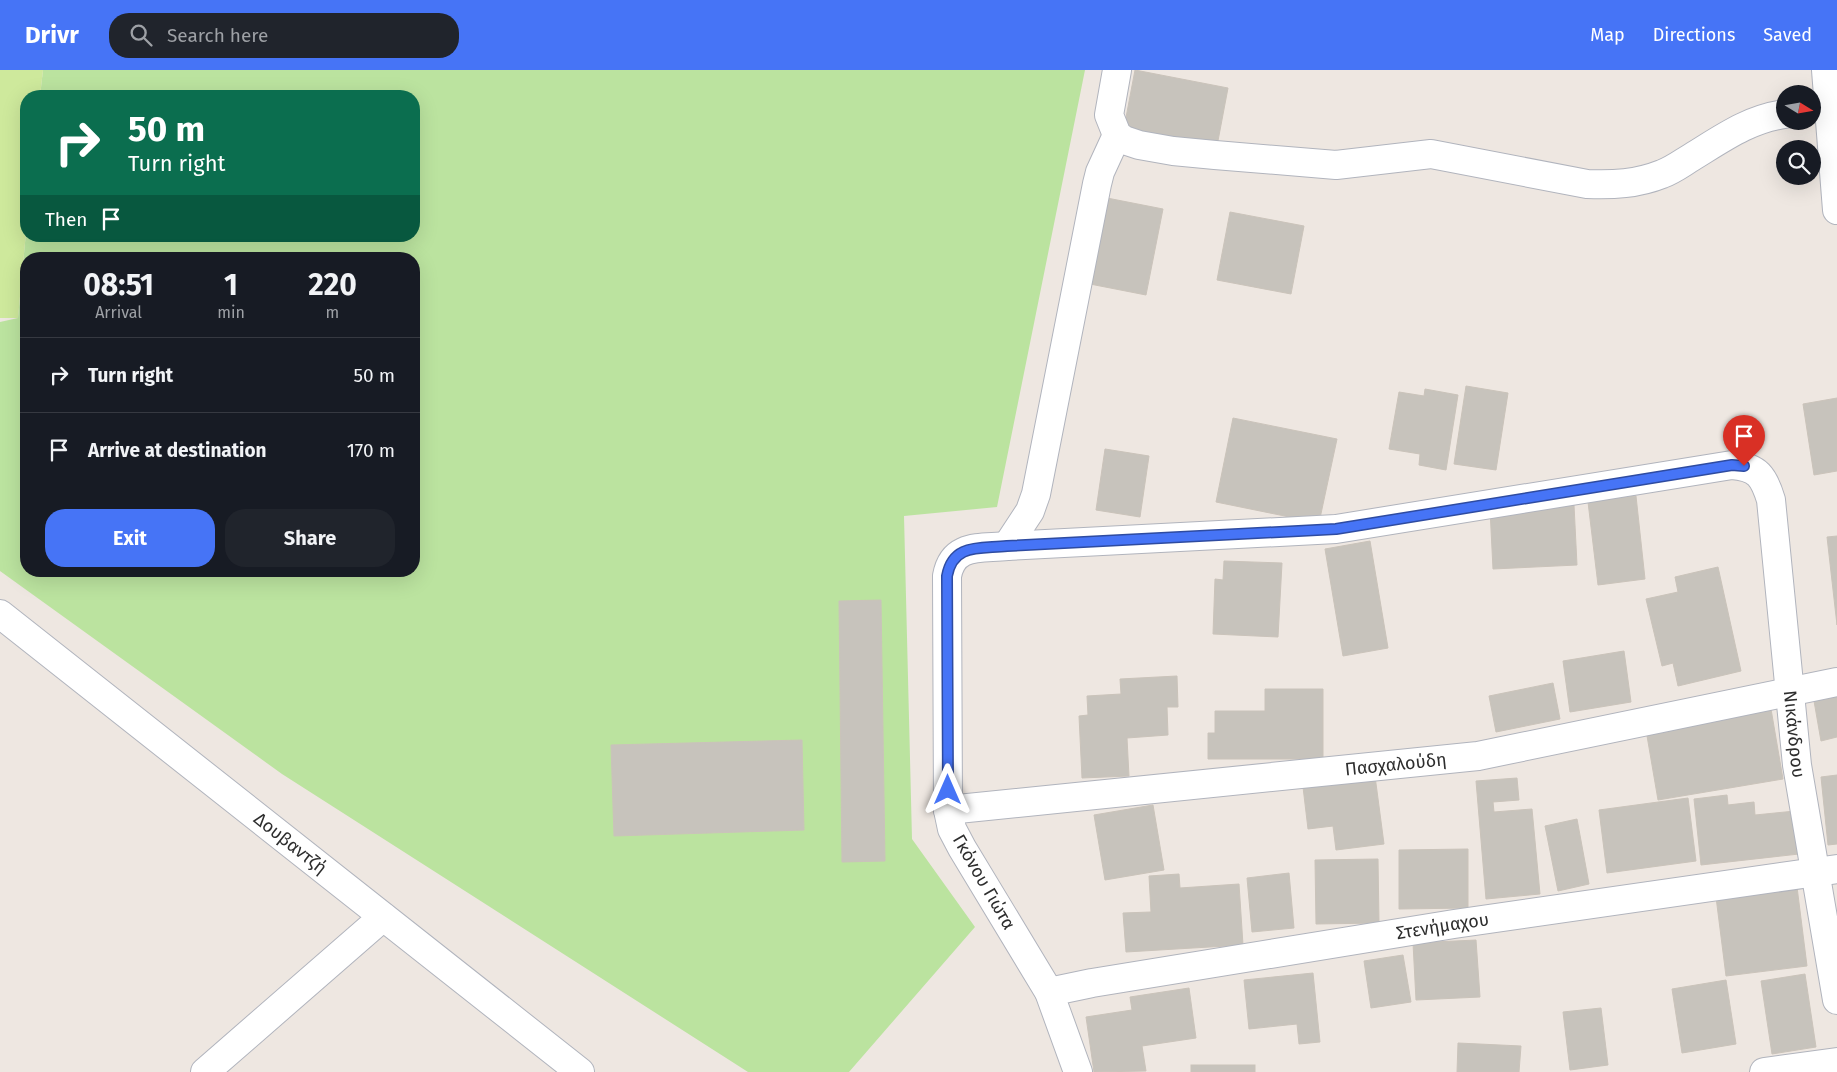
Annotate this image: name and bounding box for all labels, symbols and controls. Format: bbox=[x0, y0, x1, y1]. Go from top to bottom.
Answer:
search box bbox=[109, 13, 459, 58]
text: Drivr bbox=[25, 21, 79, 49]
icon: search bbox=[127, 21, 155, 49]
text: Search here bbox=[167, 24, 268, 47]
text: Map bbox=[1590, 24, 1625, 46]
text: Directions bbox=[1653, 24, 1735, 46]
text: Saved bbox=[1763, 24, 1812, 46]
north arrow bbox=[1776, 85, 1821, 130]
map controls bbox=[1776, 85, 1821, 185]
text: 50 m bbox=[128, 108, 205, 150]
icon: right bbox=[45, 110, 110, 175]
button: search bbox=[1776, 140, 1821, 185]
text: Turn right bbox=[128, 150, 225, 177]
icon: arrive bbox=[97, 205, 125, 233]
text: Then bbox=[45, 208, 87, 231]
text: 08:51 bbox=[83, 267, 154, 303]
text: 1 bbox=[224, 267, 238, 303]
text: 220 bbox=[308, 267, 357, 303]
text: Arrival bbox=[95, 303, 142, 322]
text: min bbox=[217, 303, 245, 322]
text: m bbox=[326, 303, 339, 322]
icon: right bbox=[45, 361, 73, 389]
text: Turn right bbox=[88, 364, 173, 387]
text: 50 m bbox=[354, 364, 395, 387]
pin bbox=[1723, 415, 1765, 466]
icon: arrive bbox=[1730, 422, 1758, 450]
icon: arrive bbox=[45, 436, 73, 464]
text: Arrive at destination bbox=[88, 439, 267, 462]
text: 170 m bbox=[347, 439, 395, 462]
button: Exit bbox=[45, 509, 215, 567]
button: Share bbox=[225, 509, 395, 567]
street label: Νικάνδρου bbox=[1779, 689, 1810, 780]
street label: Πασχαλούδη bbox=[1344, 748, 1448, 781]
position arrow bbox=[921, 763, 973, 815]
street label: Δουβαντζή bbox=[249, 808, 331, 879]
street label: Γκόνου Γιώτα bbox=[948, 831, 1020, 933]
street label: Στενήμαχου bbox=[1394, 908, 1490, 944]

